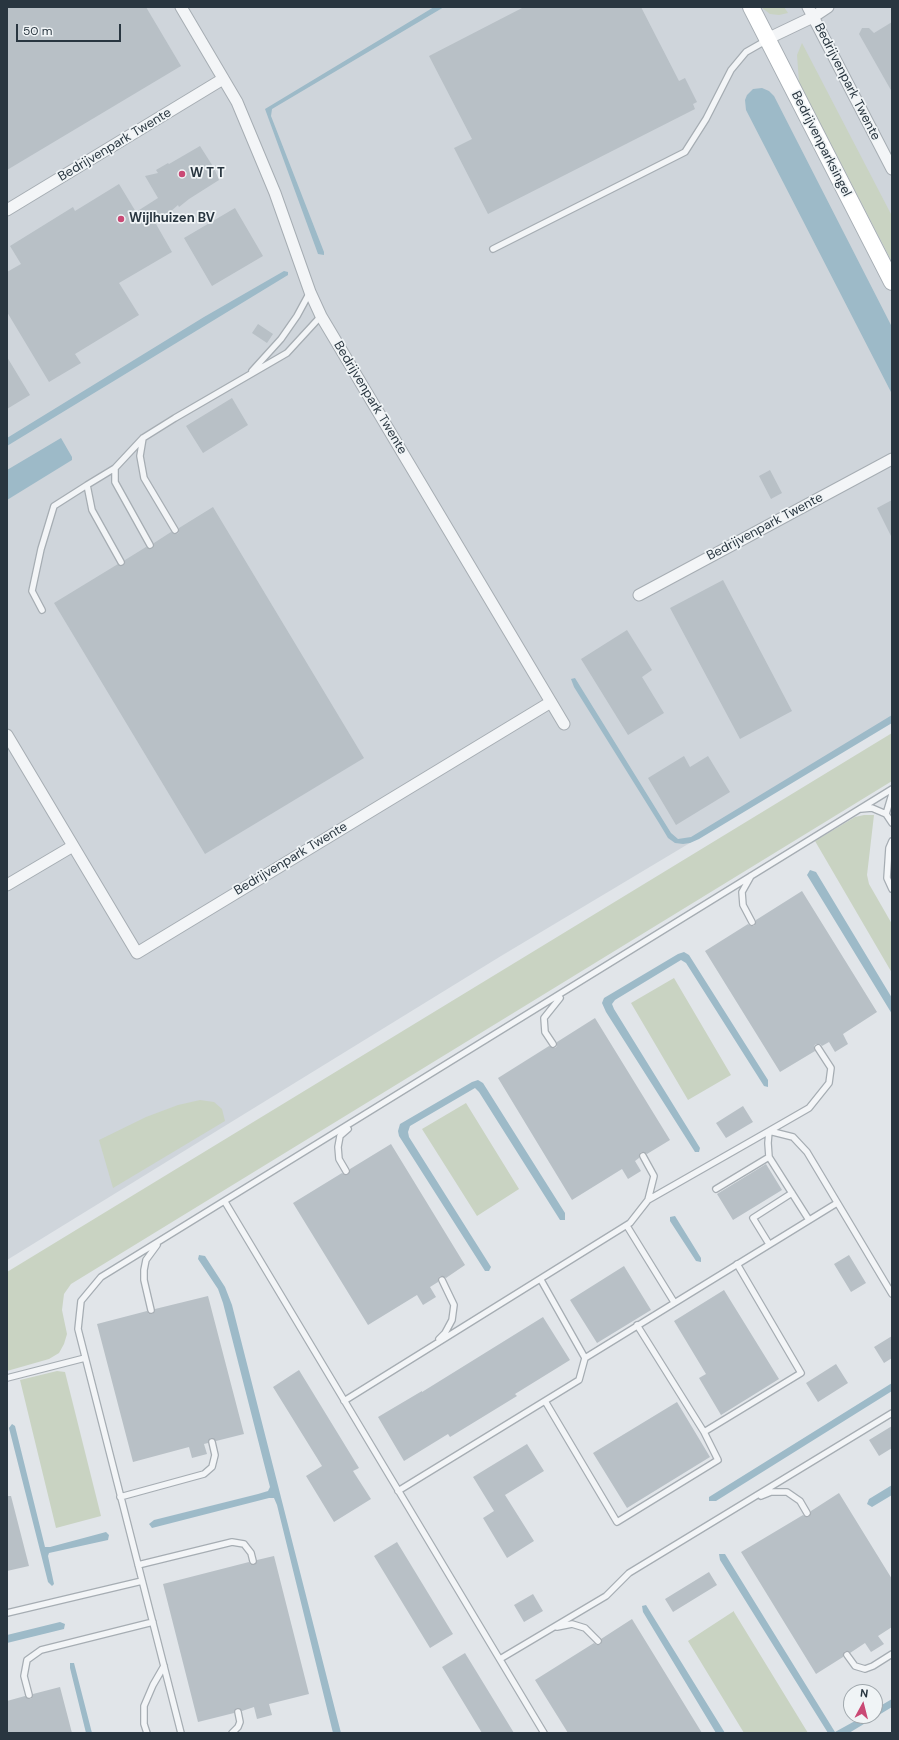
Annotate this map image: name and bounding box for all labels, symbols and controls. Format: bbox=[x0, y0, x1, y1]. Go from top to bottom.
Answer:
scale bar bbox=[18, 16, 123, 42]
street label: Bedrijvenpark Twente bbox=[811, 21, 883, 143]
text: 50 m bbox=[23, 23, 52, 39]
street label: Bedrijvenparksingel bbox=[788, 89, 854, 199]
street label: Bedrijvenpark Twente bbox=[56, 105, 174, 185]
place label: W T T bbox=[190, 166, 225, 182]
marker: W T T bbox=[177, 169, 187, 179]
place label: Wijlhuizen BV bbox=[129, 211, 215, 227]
marker: Wijlhuizen BV bbox=[116, 214, 126, 224]
street label: Bedrijvenpark Twente bbox=[330, 339, 410, 457]
street label: Bedrijvenpark Twente bbox=[704, 490, 826, 564]
street label: Bedrijvenpark Twente bbox=[232, 819, 350, 899]
north arrow bbox=[843, 1684, 883, 1724]
text: N bbox=[860, 1686, 869, 1701]

